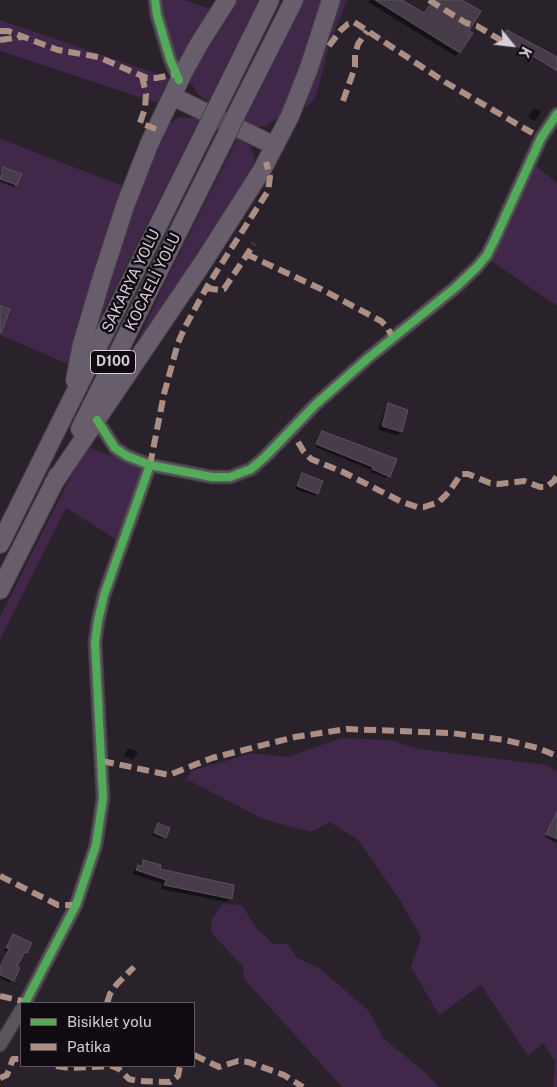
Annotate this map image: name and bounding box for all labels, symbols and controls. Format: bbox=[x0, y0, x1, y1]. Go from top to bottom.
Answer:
north arrow bbox=[487, 20, 537, 70]
text: K bbox=[516, 44, 535, 61]
street label: SAKARYA YOLU bbox=[98, 227, 164, 335]
street label: KOCAELİ YOLU bbox=[122, 230, 184, 334]
road number: D100 bbox=[90, 351, 136, 374]
legend bbox=[20, 1002, 195, 1067]
text: Bisiklet yolu bbox=[67, 1013, 152, 1030]
text: Patika bbox=[67, 1038, 111, 1055]

